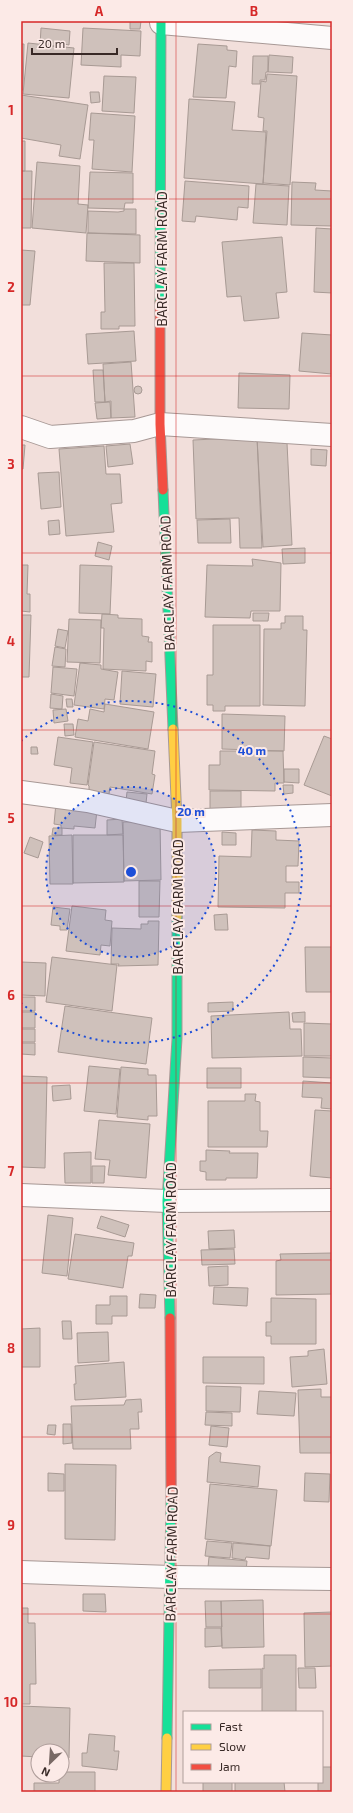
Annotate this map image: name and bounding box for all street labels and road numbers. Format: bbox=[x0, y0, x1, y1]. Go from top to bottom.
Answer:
street label: BARCLAY FARM ROAD bbox=[153, 191, 170, 327]
street label: BARCLAY FARM ROAD bbox=[156, 515, 178, 651]
street label: BARCLAY FARM ROAD bbox=[169, 839, 186, 975]
street label: BARCLAY FARM ROAD bbox=[162, 1162, 179, 1298]
street label: BARCLAY FARM ROAD bbox=[161, 1486, 181, 1622]

